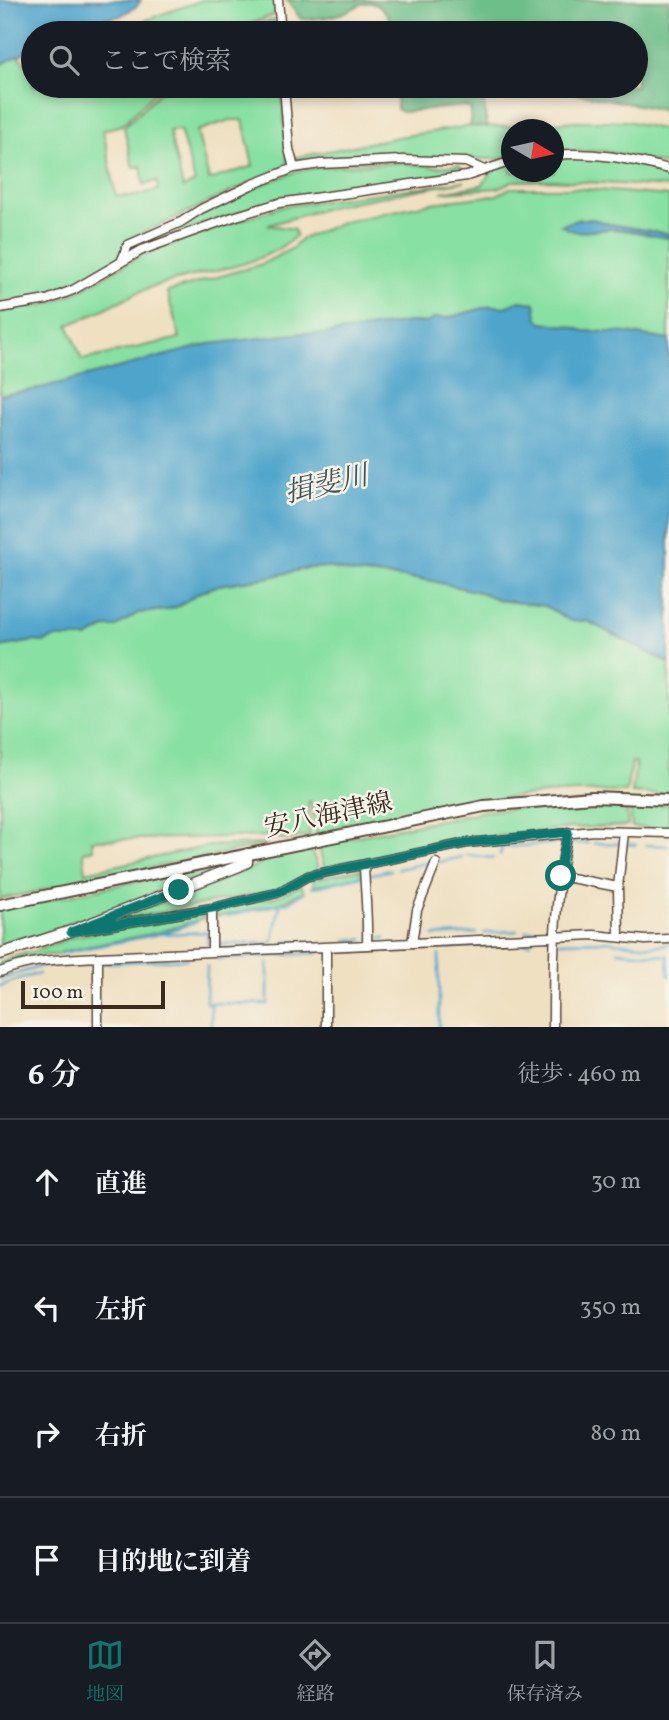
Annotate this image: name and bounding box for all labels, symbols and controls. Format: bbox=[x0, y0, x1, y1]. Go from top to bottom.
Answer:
search box bbox=[21, 21, 648, 98]
icon: search bbox=[45, 41, 83, 79]
text: ここで検索 bbox=[101, 44, 231, 80]
north arrow bbox=[501, 119, 564, 182]
water label: 揖斐川 bbox=[281, 456, 375, 514]
street label: 安八海津線 bbox=[261, 785, 396, 847]
route start bbox=[545, 860, 576, 891]
route end bbox=[163, 874, 194, 905]
scale bar bbox=[21, 978, 164, 1010]
text: 100 m bbox=[32, 980, 83, 1006]
text: 6 分 bbox=[28, 1055, 80, 1097]
text: 徒歩 · 460 m bbox=[517, 1059, 641, 1091]
icon: ahead bbox=[28, 1163, 66, 1201]
text: 30 m bbox=[591, 1166, 641, 1198]
text: 直進 bbox=[95, 1167, 147, 1203]
icon: left bbox=[28, 1289, 66, 1327]
text: 350 m bbox=[580, 1292, 641, 1324]
text: 左折 bbox=[95, 1293, 147, 1329]
icon: right bbox=[28, 1415, 66, 1453]
text: 80 m bbox=[591, 1418, 641, 1450]
text: 右折 bbox=[95, 1419, 147, 1455]
icon: arrive bbox=[28, 1541, 66, 1579]
text: 目的地に到着 bbox=[95, 1545, 251, 1581]
tab: 地図 bbox=[86, 1636, 124, 1708]
tab: 経路 bbox=[296, 1636, 335, 1708]
tab: 保存済み bbox=[507, 1636, 583, 1708]

